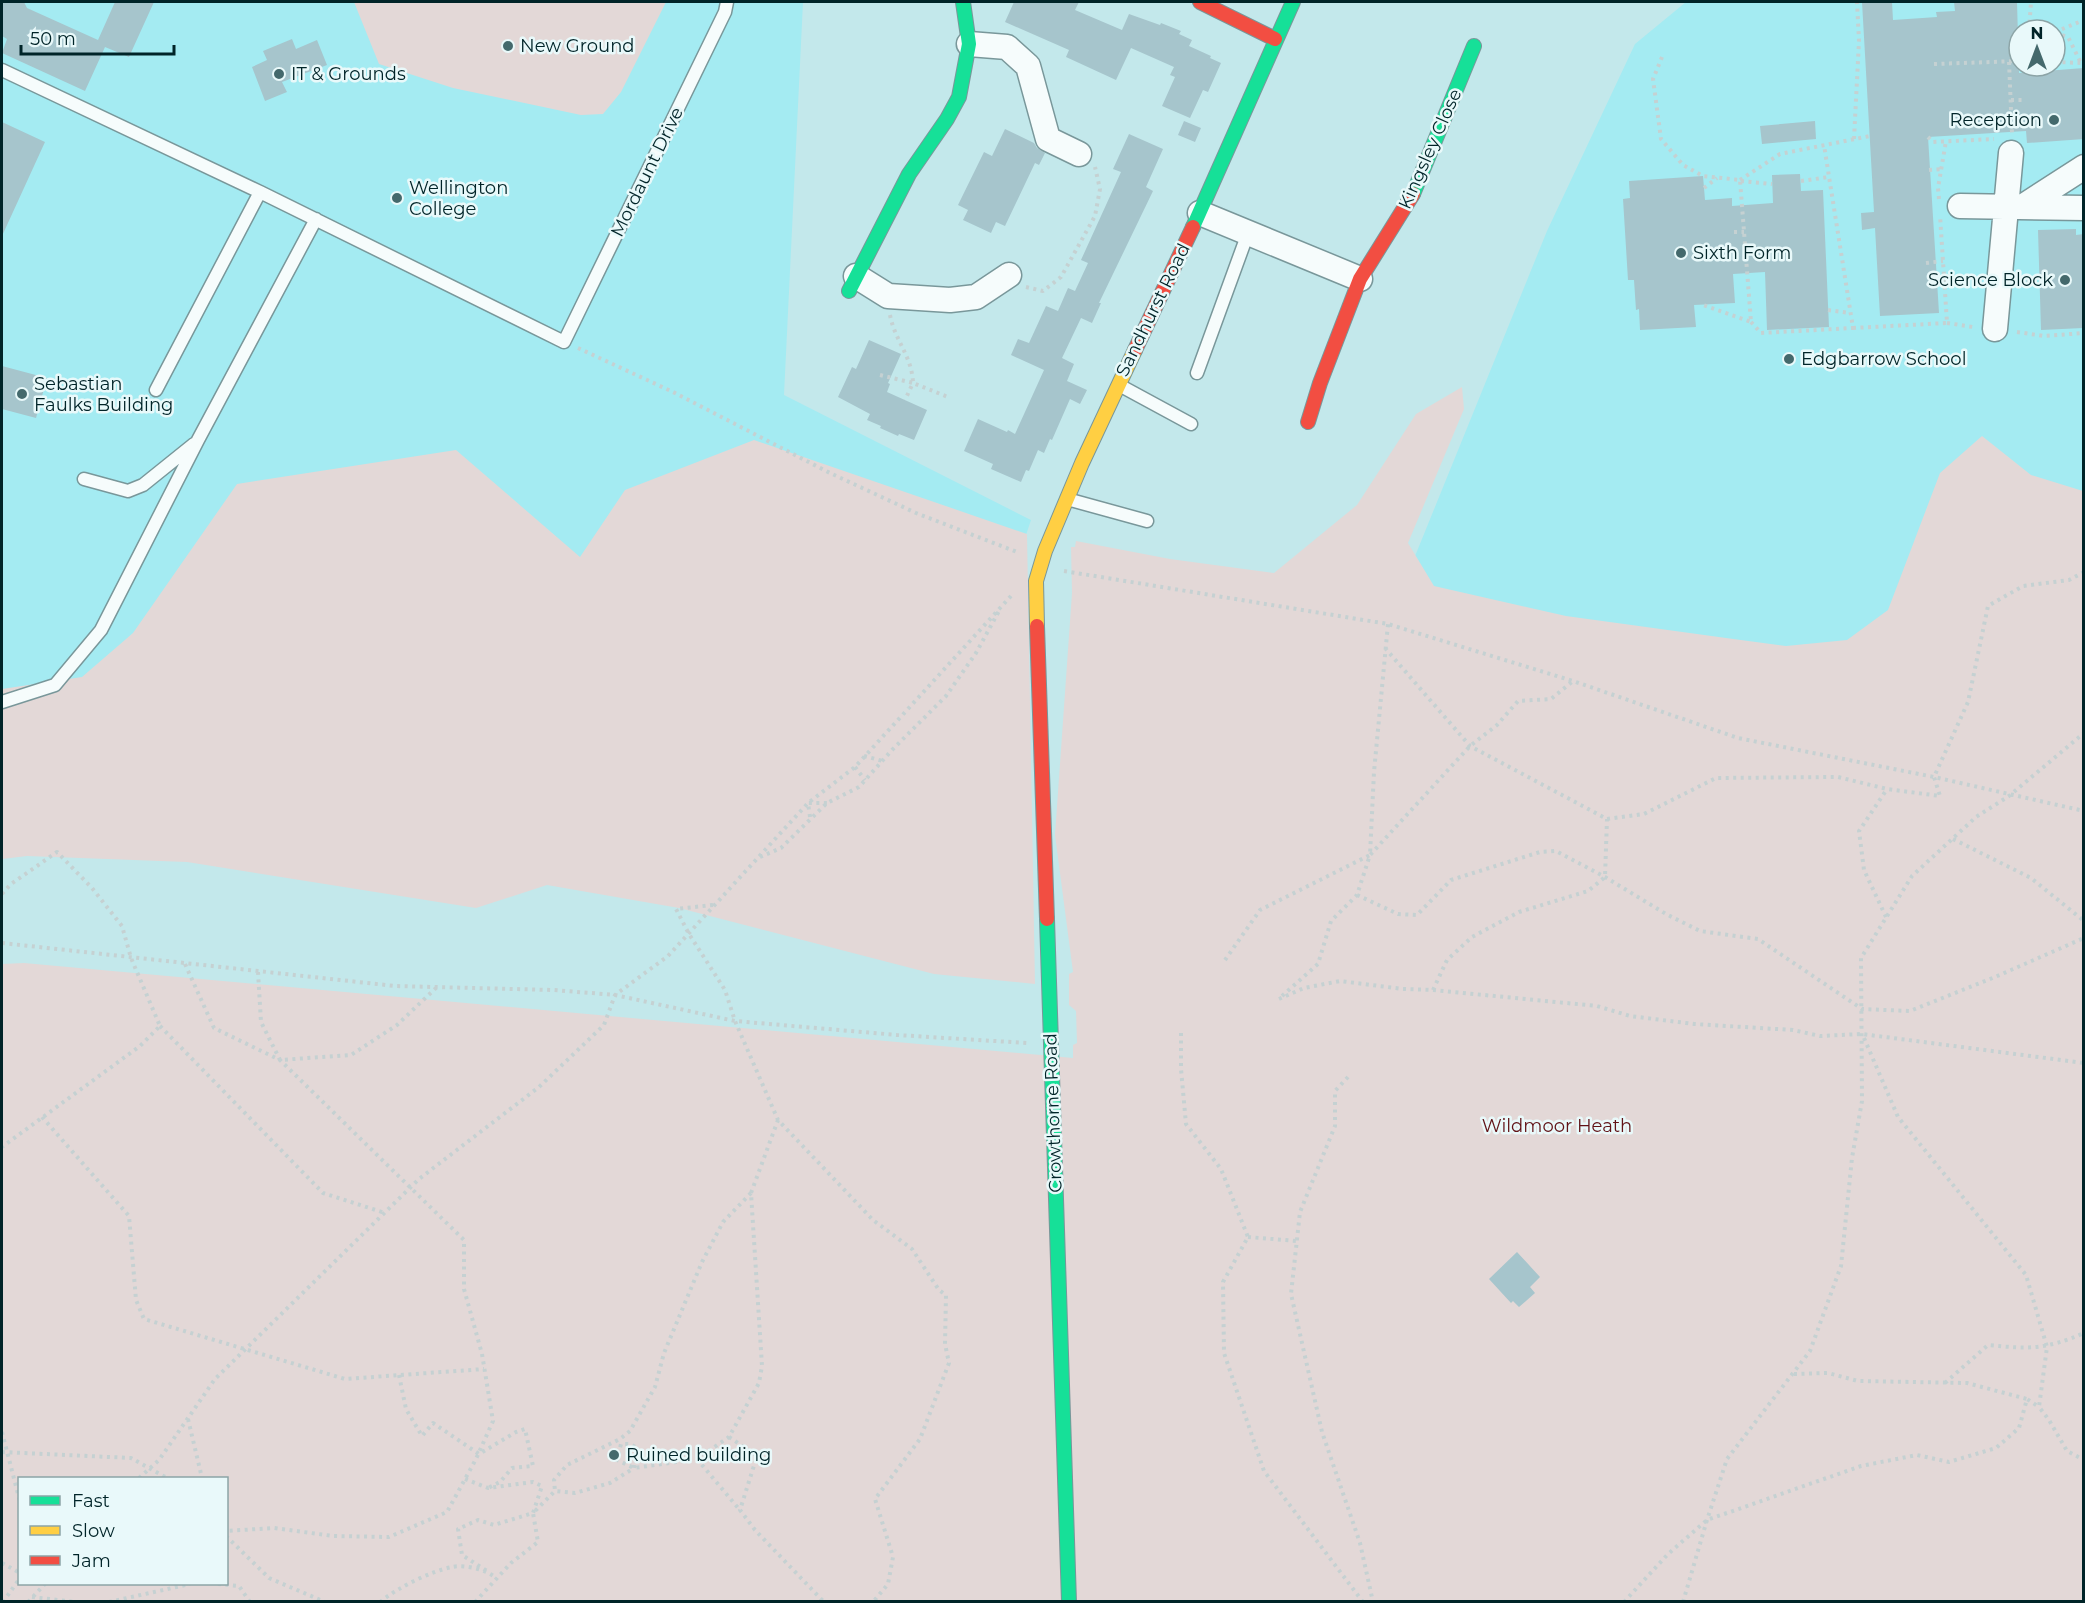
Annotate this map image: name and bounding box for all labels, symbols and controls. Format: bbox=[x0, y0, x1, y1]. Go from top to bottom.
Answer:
scale bar bbox=[21, 18, 174, 56]
north arrow bbox=[2007, 18, 2067, 78]
text: N bbox=[2031, 24, 2043, 43]
text: 50 m bbox=[30, 28, 76, 50]
place label: New Ground bbox=[520, 35, 635, 57]
marker: New Ground bbox=[501, 39, 515, 53]
place label: IT & Grounds bbox=[291, 63, 406, 85]
marker: IT & Grounds bbox=[272, 67, 286, 81]
street label: Kingsley Close bbox=[1394, 85, 1466, 213]
street label: Mordaunt Drive bbox=[606, 103, 688, 241]
place label: Reception bbox=[1949, 109, 2042, 131]
marker: Reception bbox=[2047, 113, 2061, 127]
place label: Wellington College bbox=[409, 177, 508, 220]
marker: Wellington College bbox=[390, 191, 404, 205]
street label: Sandhurst Road bbox=[1111, 240, 1195, 380]
place label: Sixth Form bbox=[1693, 242, 1791, 264]
marker: Sixth Form bbox=[1674, 246, 1688, 260]
place label: Science Block bbox=[1928, 269, 2053, 291]
marker: Science Block bbox=[2058, 273, 2072, 287]
place label: Edgbarrow School bbox=[1801, 348, 1966, 370]
marker: Edgbarrow School bbox=[1782, 352, 1796, 366]
place label: Sebastian Faulks Building bbox=[34, 373, 173, 416]
marker: Sebastian Faulks Building bbox=[15, 387, 29, 401]
street label: Crowthorne Road bbox=[1039, 1033, 1067, 1193]
park label: Wildmoor Heath bbox=[1482, 1115, 1632, 1137]
place label: Ruined building bbox=[626, 1444, 771, 1466]
marker: Ruined building bbox=[607, 1448, 621, 1462]
legend bbox=[18, 1477, 228, 1585]
text: Fast bbox=[72, 1490, 110, 1512]
text: Slow bbox=[72, 1520, 115, 1542]
text: Jam bbox=[71, 1550, 111, 1572]

